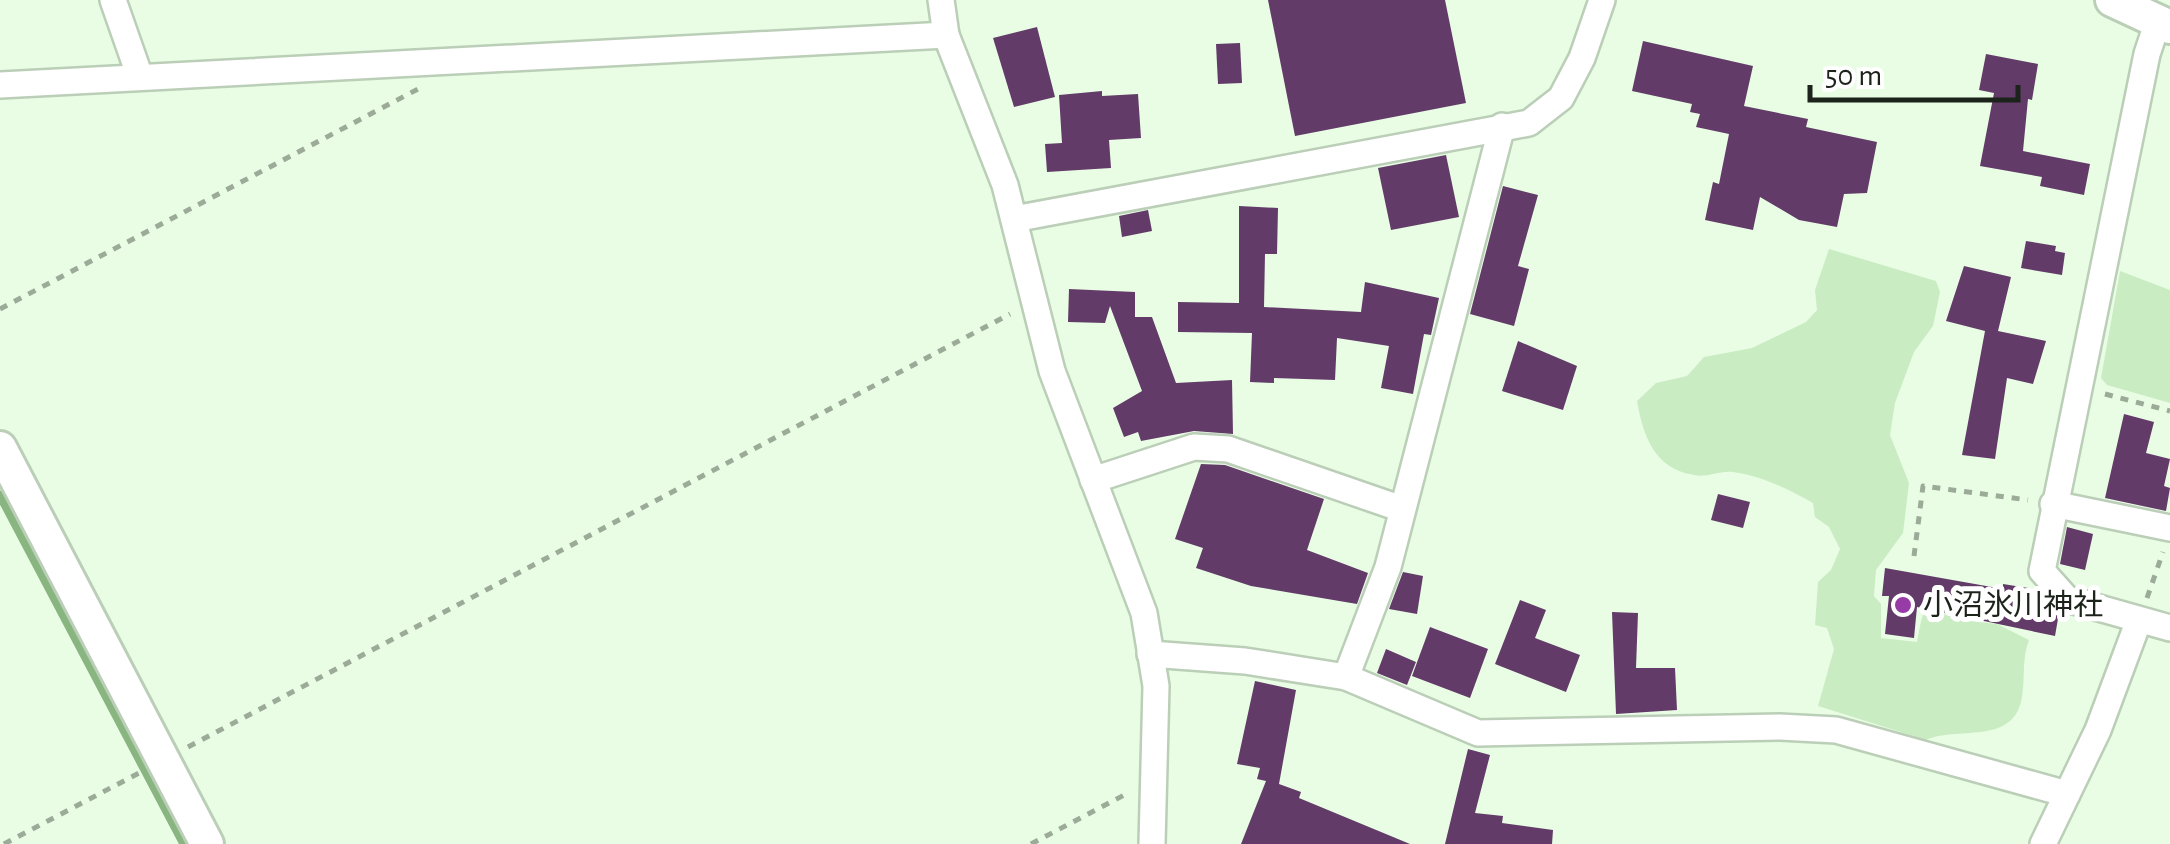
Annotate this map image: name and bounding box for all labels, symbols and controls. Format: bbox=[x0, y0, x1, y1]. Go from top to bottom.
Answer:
scale bar bbox=[1810, 40, 2018, 102]
text: 50 m bbox=[1825, 61, 1882, 91]
place label: 小沼氷川神社 bbox=[1923, 589, 2103, 621]
marker: 小沼氷川神社 bbox=[1892, 594, 1914, 616]

